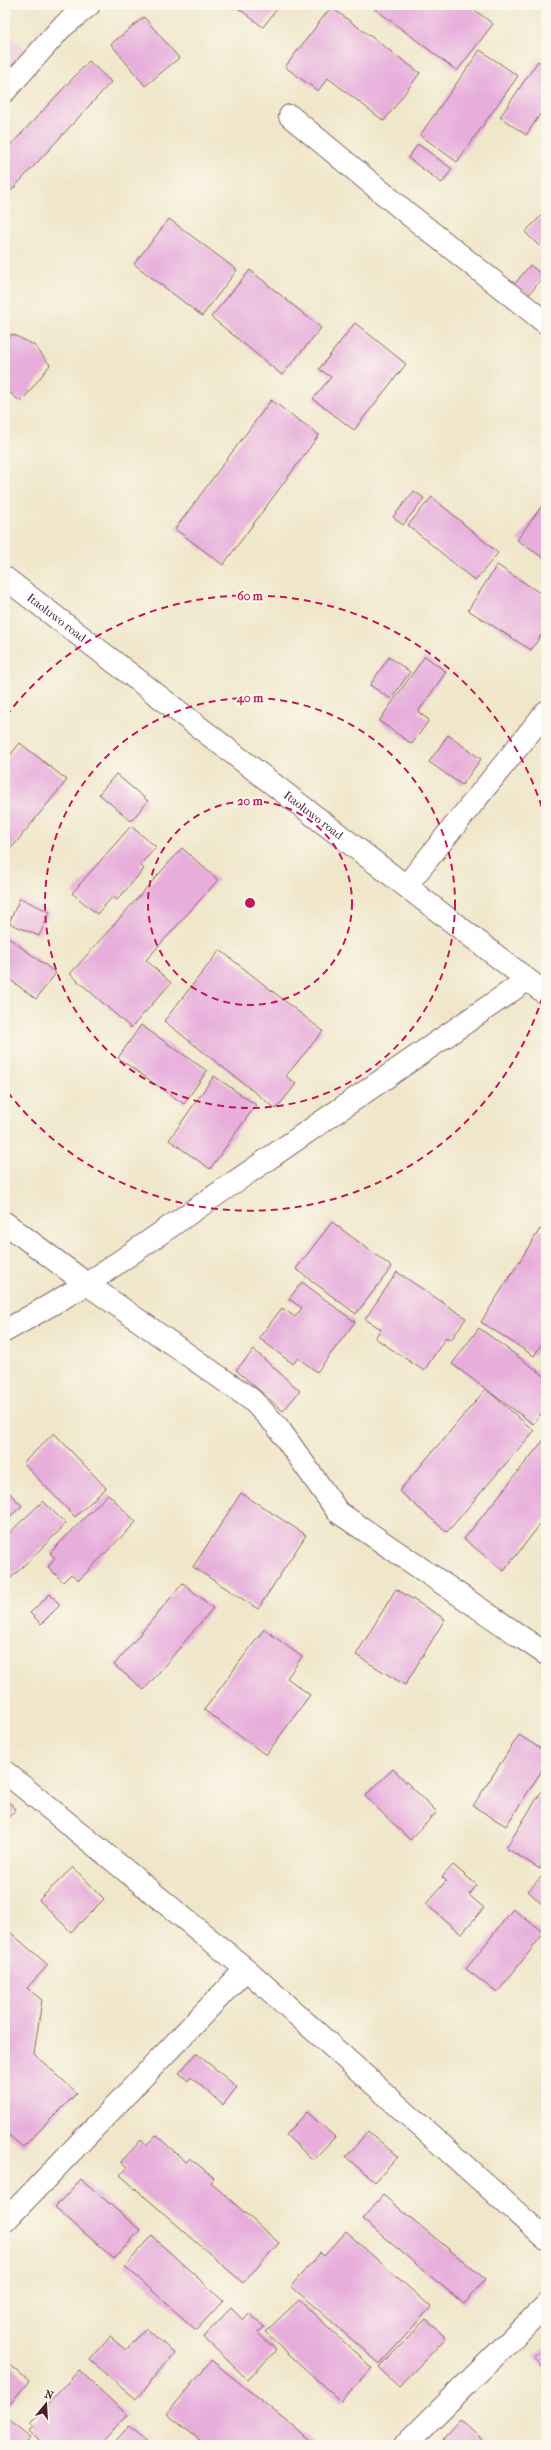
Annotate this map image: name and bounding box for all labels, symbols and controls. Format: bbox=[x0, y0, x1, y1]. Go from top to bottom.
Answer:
text: 60 m bbox=[237, 589, 264, 603]
street label: Itaoluwo road bbox=[24, 590, 89, 645]
text: 40 m bbox=[236, 691, 264, 706]
street label: Itaoluwo road bbox=[281, 788, 346, 843]
text: 20 m bbox=[237, 794, 264, 808]
centre of rings bbox=[243, 896, 257, 910]
north arrow bbox=[26, 2384, 66, 2424]
text: N bbox=[43, 2387, 56, 2403]

